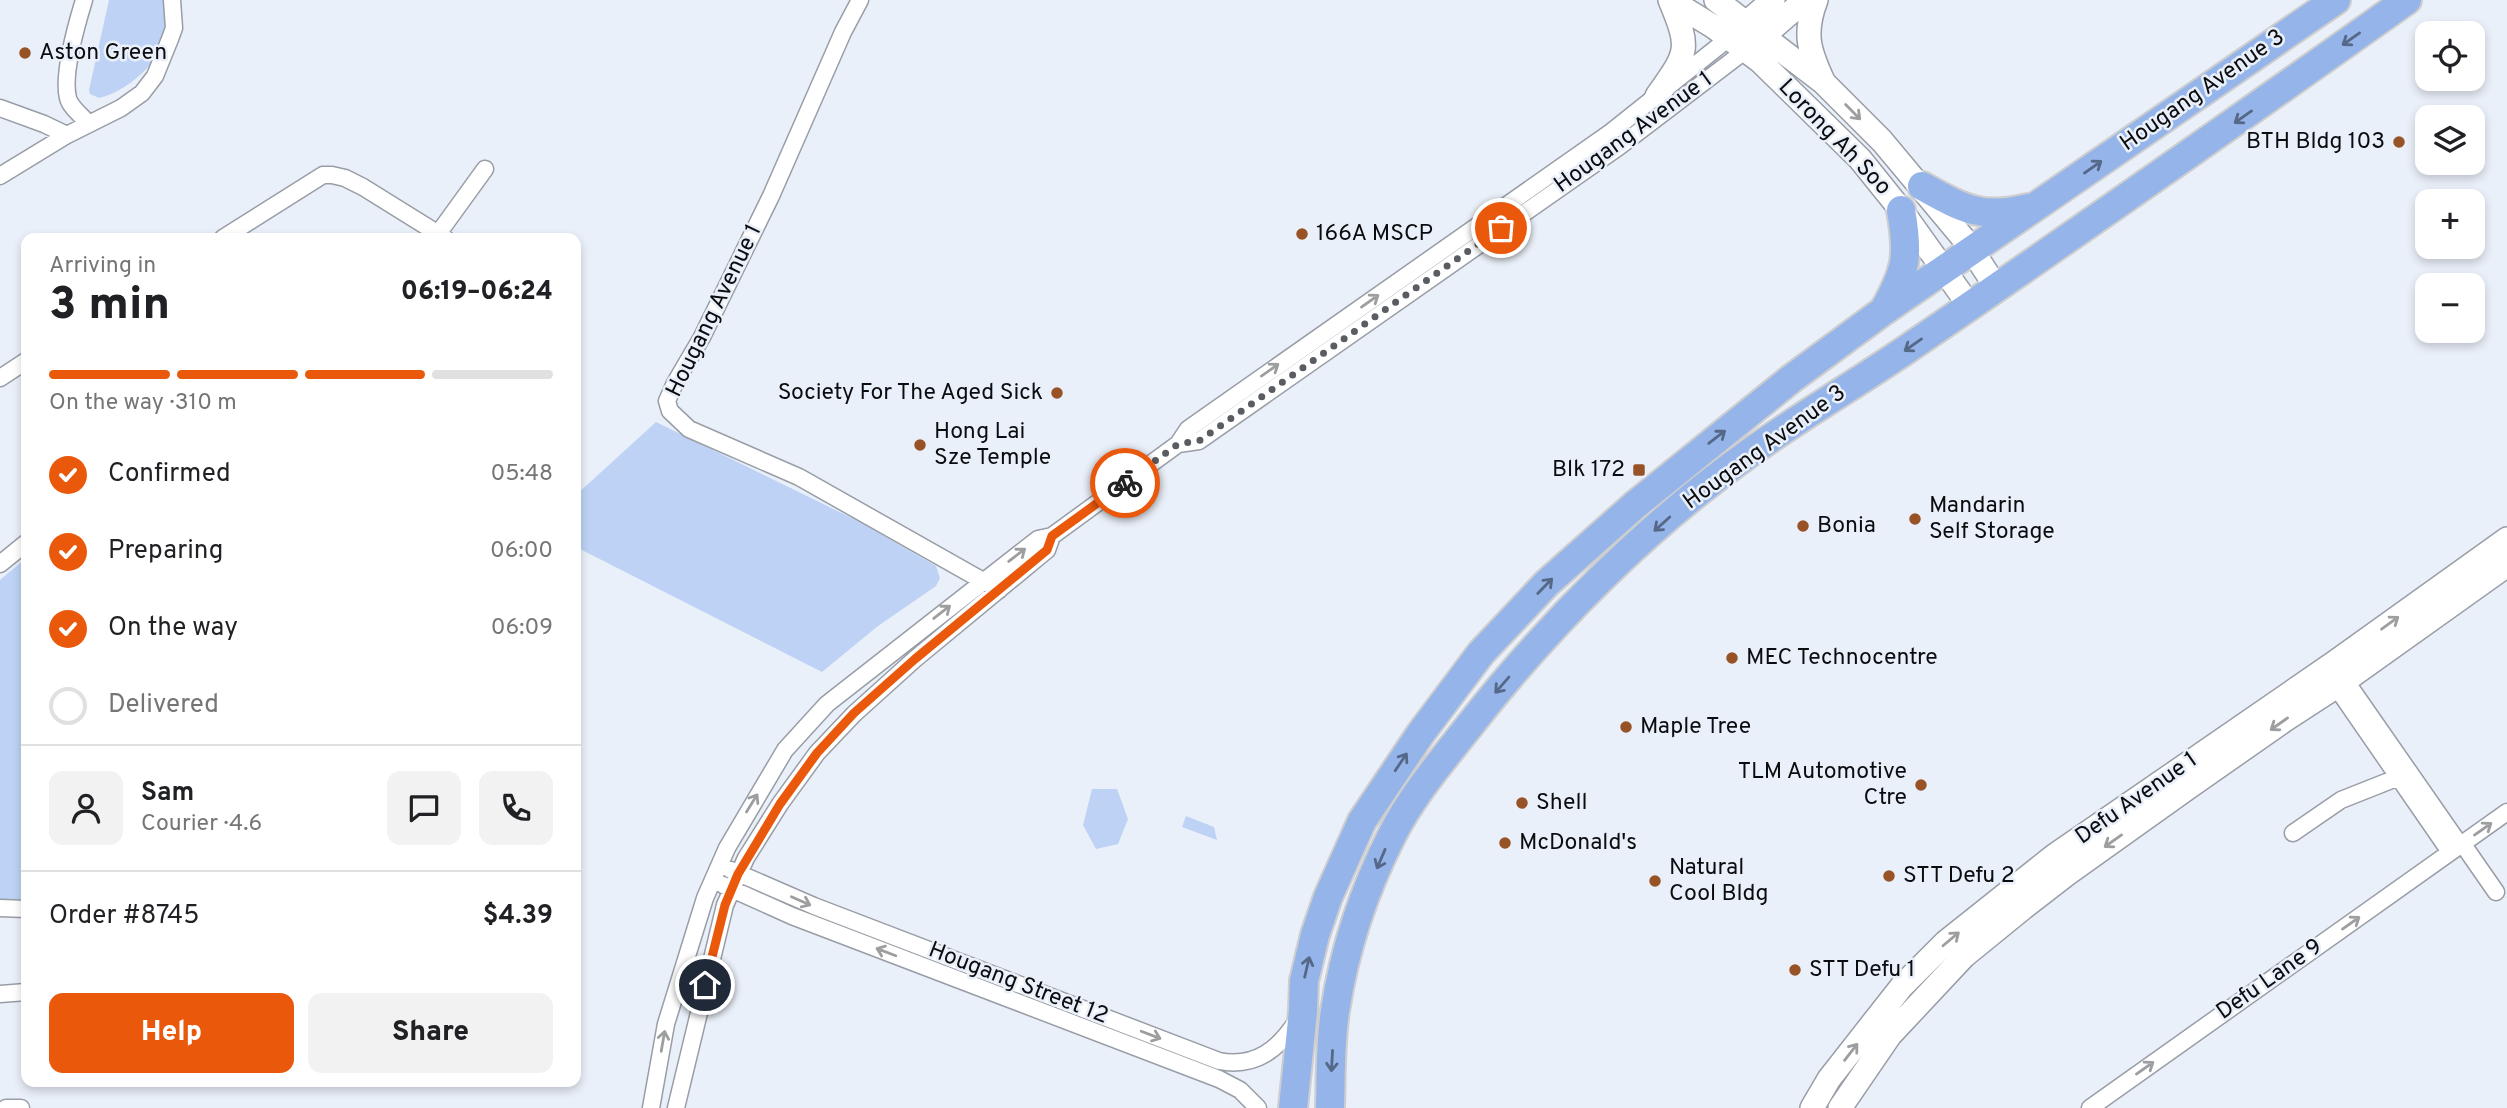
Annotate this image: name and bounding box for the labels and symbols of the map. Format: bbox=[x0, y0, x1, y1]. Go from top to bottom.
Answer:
street label: Hougang Avenue 3 bbox=[2115, 23, 2291, 159]
one-way arrow bbox=[2342, 32, 2361, 47]
place label: Aston Green bbox=[39, 39, 167, 68]
marker: Aston Green bbox=[17, 45, 33, 61]
street label: Hougang Avenue 1 bbox=[1549, 66, 1719, 200]
street label: Lorong Ah Soo bbox=[1771, 74, 1897, 202]
one-way arrow bbox=[1844, 104, 1861, 121]
one-way arrow bbox=[2234, 110, 2253, 124]
place label: BTH Bldg 103 bbox=[2246, 128, 2385, 157]
marker: BTH Bldg 103 bbox=[2391, 134, 2407, 150]
one-way arrow bbox=[2083, 160, 2103, 174]
pin bbox=[1471, 198, 1531, 258]
street label: Hougang Avenue 1 bbox=[661, 220, 769, 402]
place label: 166A MSCP bbox=[1316, 220, 1433, 249]
marker: 166A MSCP bbox=[1294, 226, 1310, 242]
one-way arrow bbox=[1360, 294, 1379, 308]
one-way arrow bbox=[1904, 338, 1923, 352]
one-way arrow bbox=[1260, 363, 1279, 377]
place label: Society For The Aged Sick bbox=[778, 379, 1043, 408]
street label: Hougang Avenue 3 bbox=[1678, 379, 1852, 517]
marker: Society For The Aged Sick bbox=[1049, 385, 1065, 401]
place label: Hong Lai Sze Temple bbox=[934, 418, 1051, 473]
one-way arrow bbox=[1707, 430, 1726, 445]
marker: Hong Lai Sze Temple bbox=[912, 437, 928, 453]
courier bbox=[1090, 448, 1160, 518]
place label: Blk 172 bbox=[1552, 456, 1625, 485]
marker: Blk 172 bbox=[1631, 462, 1647, 478]
place label: Mandarin Self Storage bbox=[1929, 492, 2055, 547]
marker: Mandarin Self Storage bbox=[1907, 511, 1923, 527]
place label: Bonia bbox=[1817, 512, 1876, 541]
one-way arrow bbox=[1653, 516, 1671, 532]
marker: Bonia bbox=[1795, 518, 1811, 534]
one-way arrow bbox=[1007, 548, 1025, 563]
one-way arrow bbox=[1536, 577, 1553, 594]
one-way arrow bbox=[932, 604, 951, 619]
one-way arrow bbox=[2380, 616, 2399, 631]
place label: MEC Technocentre bbox=[1746, 644, 1938, 673]
marker: MEC Technocentre bbox=[1724, 650, 1740, 666]
one-way arrow bbox=[1494, 676, 1510, 694]
place label: Maple Tree bbox=[1640, 713, 1751, 742]
one-way arrow bbox=[2270, 717, 2289, 731]
marker: Maple Tree bbox=[1618, 719, 1634, 735]
street label: Defu Avenue 1 bbox=[2070, 746, 2204, 852]
one-way arrow bbox=[1394, 753, 1408, 772]
place label: TLM Automotive Ctre bbox=[1738, 758, 1907, 813]
marker: TLM Automotive Ctre bbox=[1913, 777, 1929, 793]
place label: Shell bbox=[1536, 789, 1588, 818]
one-way arrow bbox=[745, 794, 759, 814]
marker: Shell bbox=[1514, 795, 1530, 811]
one-way arrow bbox=[2473, 822, 2492, 836]
place label: McDonald's bbox=[1519, 829, 1637, 858]
one-way arrow bbox=[2104, 834, 2123, 848]
marker: McDonald's bbox=[1497, 835, 1513, 851]
one-way arrow bbox=[1374, 848, 1387, 870]
place label: Natural Cool Bldg bbox=[1669, 854, 1768, 909]
place label: STT Defu 2 bbox=[1903, 862, 2015, 891]
marker: STT Defu 2 bbox=[1881, 868, 1897, 884]
marker: Natural Cool Bldg bbox=[1647, 873, 1663, 889]
one-way arrow bbox=[790, 894, 811, 908]
one-way arrow bbox=[2341, 915, 2360, 930]
one-way arrow bbox=[1942, 931, 1960, 947]
street label: Defu Lane 9 bbox=[2211, 933, 2329, 1027]
street label: Hougang Street 12 bbox=[924, 936, 1112, 1032]
one-way arrow bbox=[875, 944, 897, 957]
pin bbox=[675, 955, 735, 1015]
one-way arrow bbox=[1301, 956, 1315, 979]
place label: STT Defu 1 bbox=[1809, 956, 1915, 985]
marker: STT Defu 1 bbox=[1787, 962, 1803, 978]
one-way arrow bbox=[657, 1030, 670, 1053]
one-way arrow bbox=[1139, 1030, 1161, 1043]
one-way arrow bbox=[1843, 1043, 1858, 1062]
one-way arrow bbox=[1325, 1049, 1338, 1072]
one-way arrow bbox=[2135, 1061, 2154, 1076]

